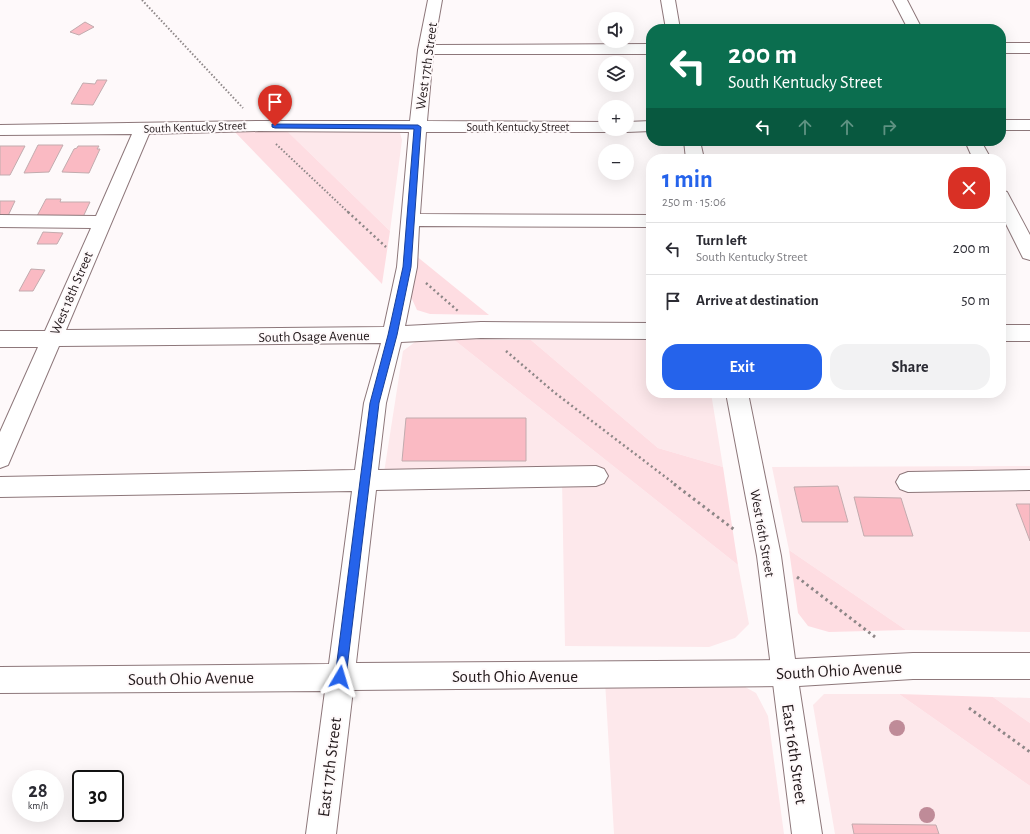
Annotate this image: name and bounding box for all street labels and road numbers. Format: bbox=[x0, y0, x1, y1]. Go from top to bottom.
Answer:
street label: West 17th Street bbox=[414, 21, 440, 111]
street label: South Kentucky Street bbox=[143, 119, 247, 136]
street label: South Kentucky Street bbox=[467, 121, 570, 134]
street label: West 18th Street bbox=[48, 249, 96, 337]
street label: South Osage Avenue bbox=[258, 329, 370, 345]
street label: West 16th Street bbox=[747, 488, 777, 579]
street label: South Ohio Avenue bbox=[776, 659, 903, 682]
street label: South Ohio Avenue bbox=[452, 668, 578, 685]
street label: South Ohio Avenue bbox=[128, 669, 254, 688]
street label: East 16th Street bbox=[779, 703, 810, 806]
street label: East 17th Street bbox=[315, 716, 344, 818]

